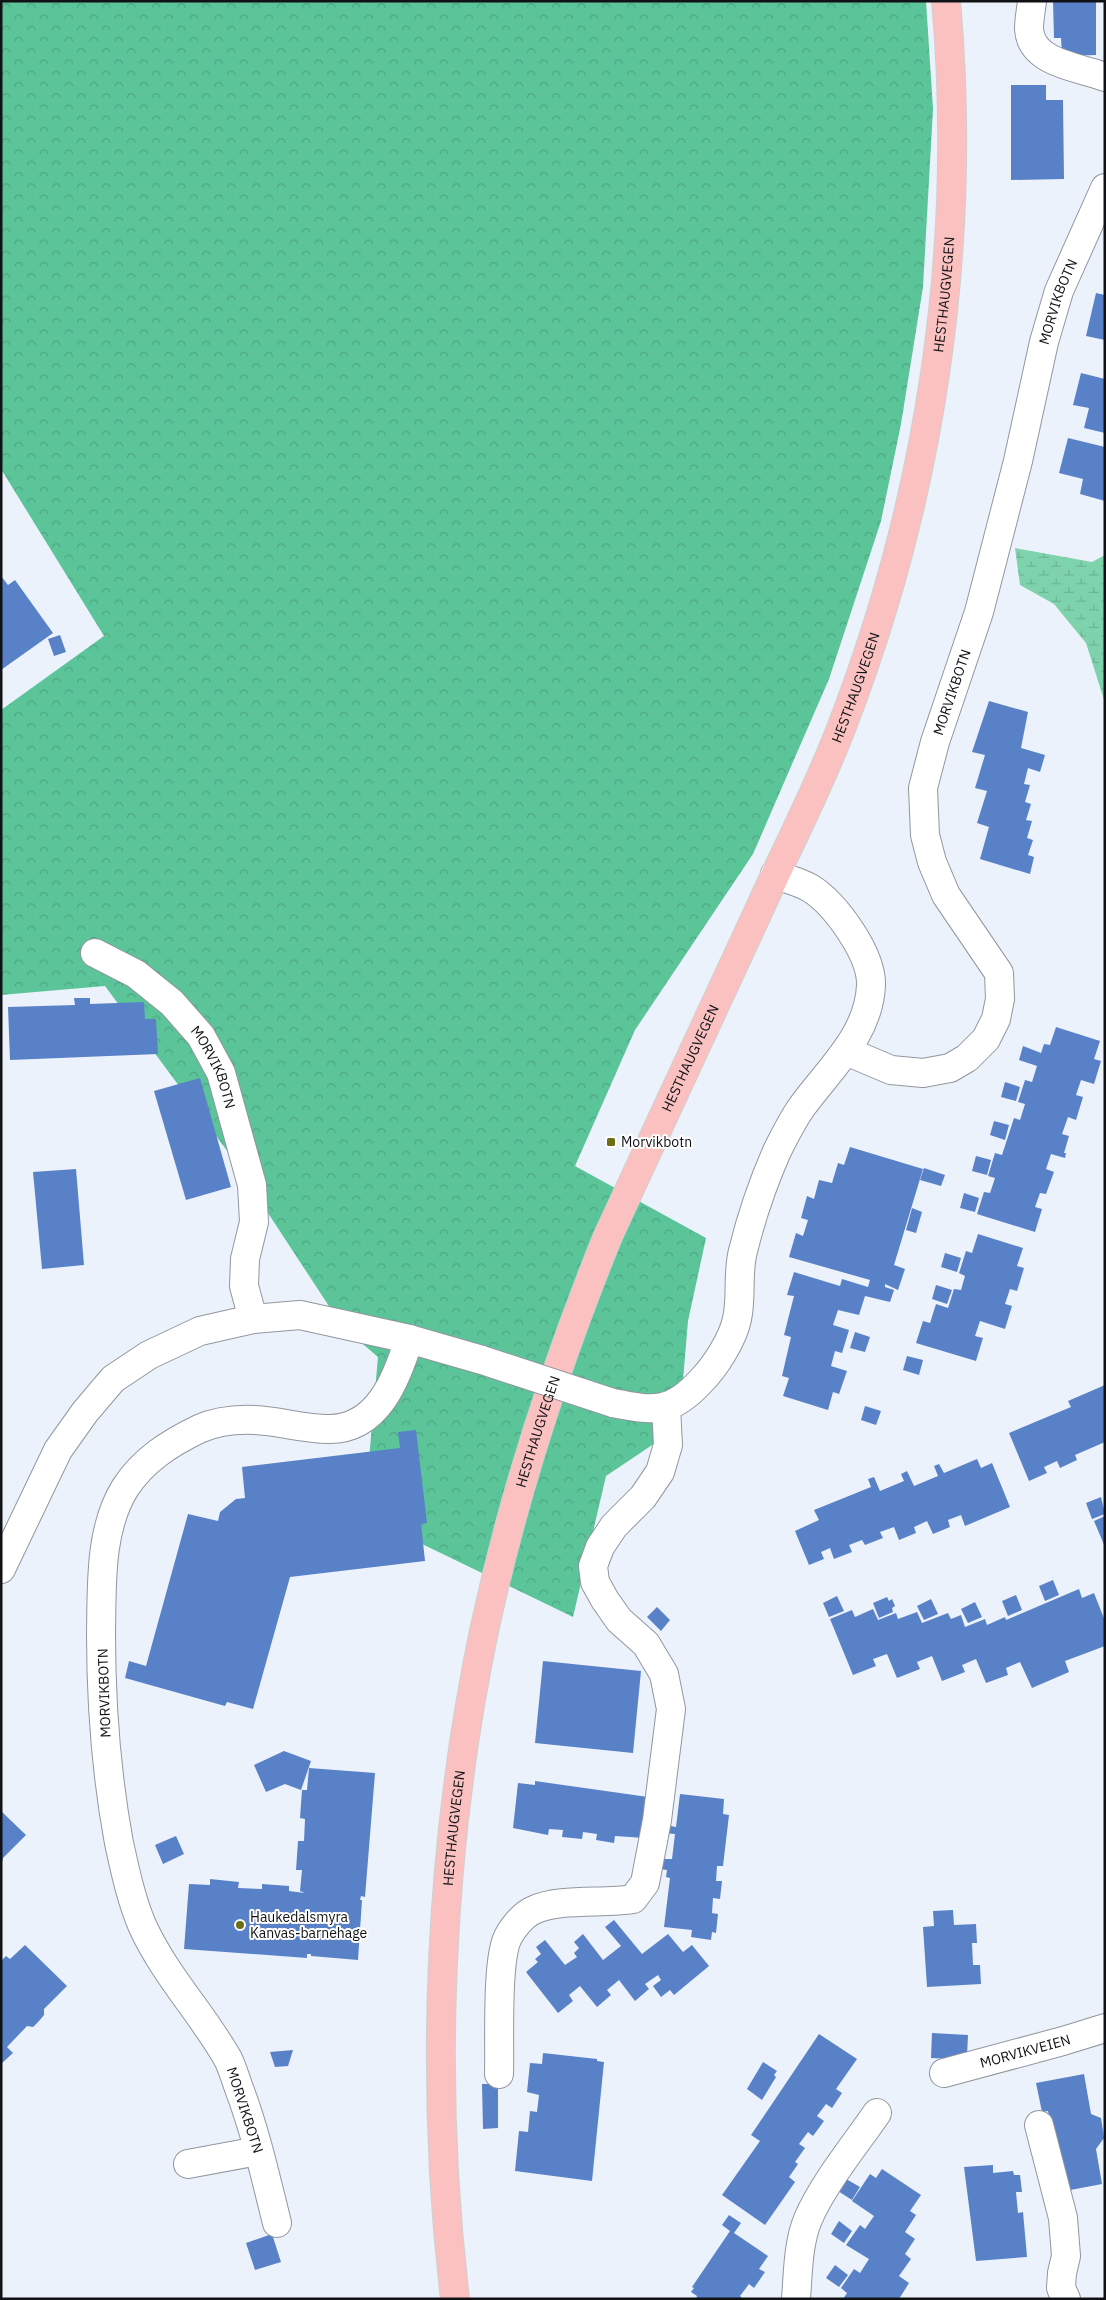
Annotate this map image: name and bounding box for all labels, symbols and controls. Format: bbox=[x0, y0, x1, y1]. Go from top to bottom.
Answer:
street label: HESTHAUGVEGEN bbox=[929, 236, 958, 354]
street label: MORVIKBOTN bbox=[1035, 256, 1081, 347]
street label: HESTHAUGVEGEN bbox=[827, 630, 884, 745]
street label: MORVIKBOTN bbox=[929, 647, 975, 738]
street label: HESTHAUGVEGEN bbox=[658, 1002, 723, 1115]
street label: MORVIKBOTN bbox=[187, 1022, 239, 1111]
place label: Morvikbotn bbox=[621, 1133, 692, 1151]
marker: Morvikbotn bbox=[605, 1136, 617, 1148]
street label: HESTHAUGVEGEN bbox=[512, 1373, 564, 1490]
street label: MORVIKBOTN bbox=[93, 1648, 115, 1738]
street label: HESTHAUGVEGEN bbox=[439, 1769, 469, 1887]
place label: Haukedalsmyra Kanvas-barnehage bbox=[250, 1908, 368, 1942]
marker: Haukedalsmyra Kanvas-barnehage bbox=[234, 1919, 246, 1931]
street label: MORVIKVEIEN bbox=[978, 2030, 1073, 2072]
street label: MORVIKBOTN bbox=[223, 2065, 267, 2155]

